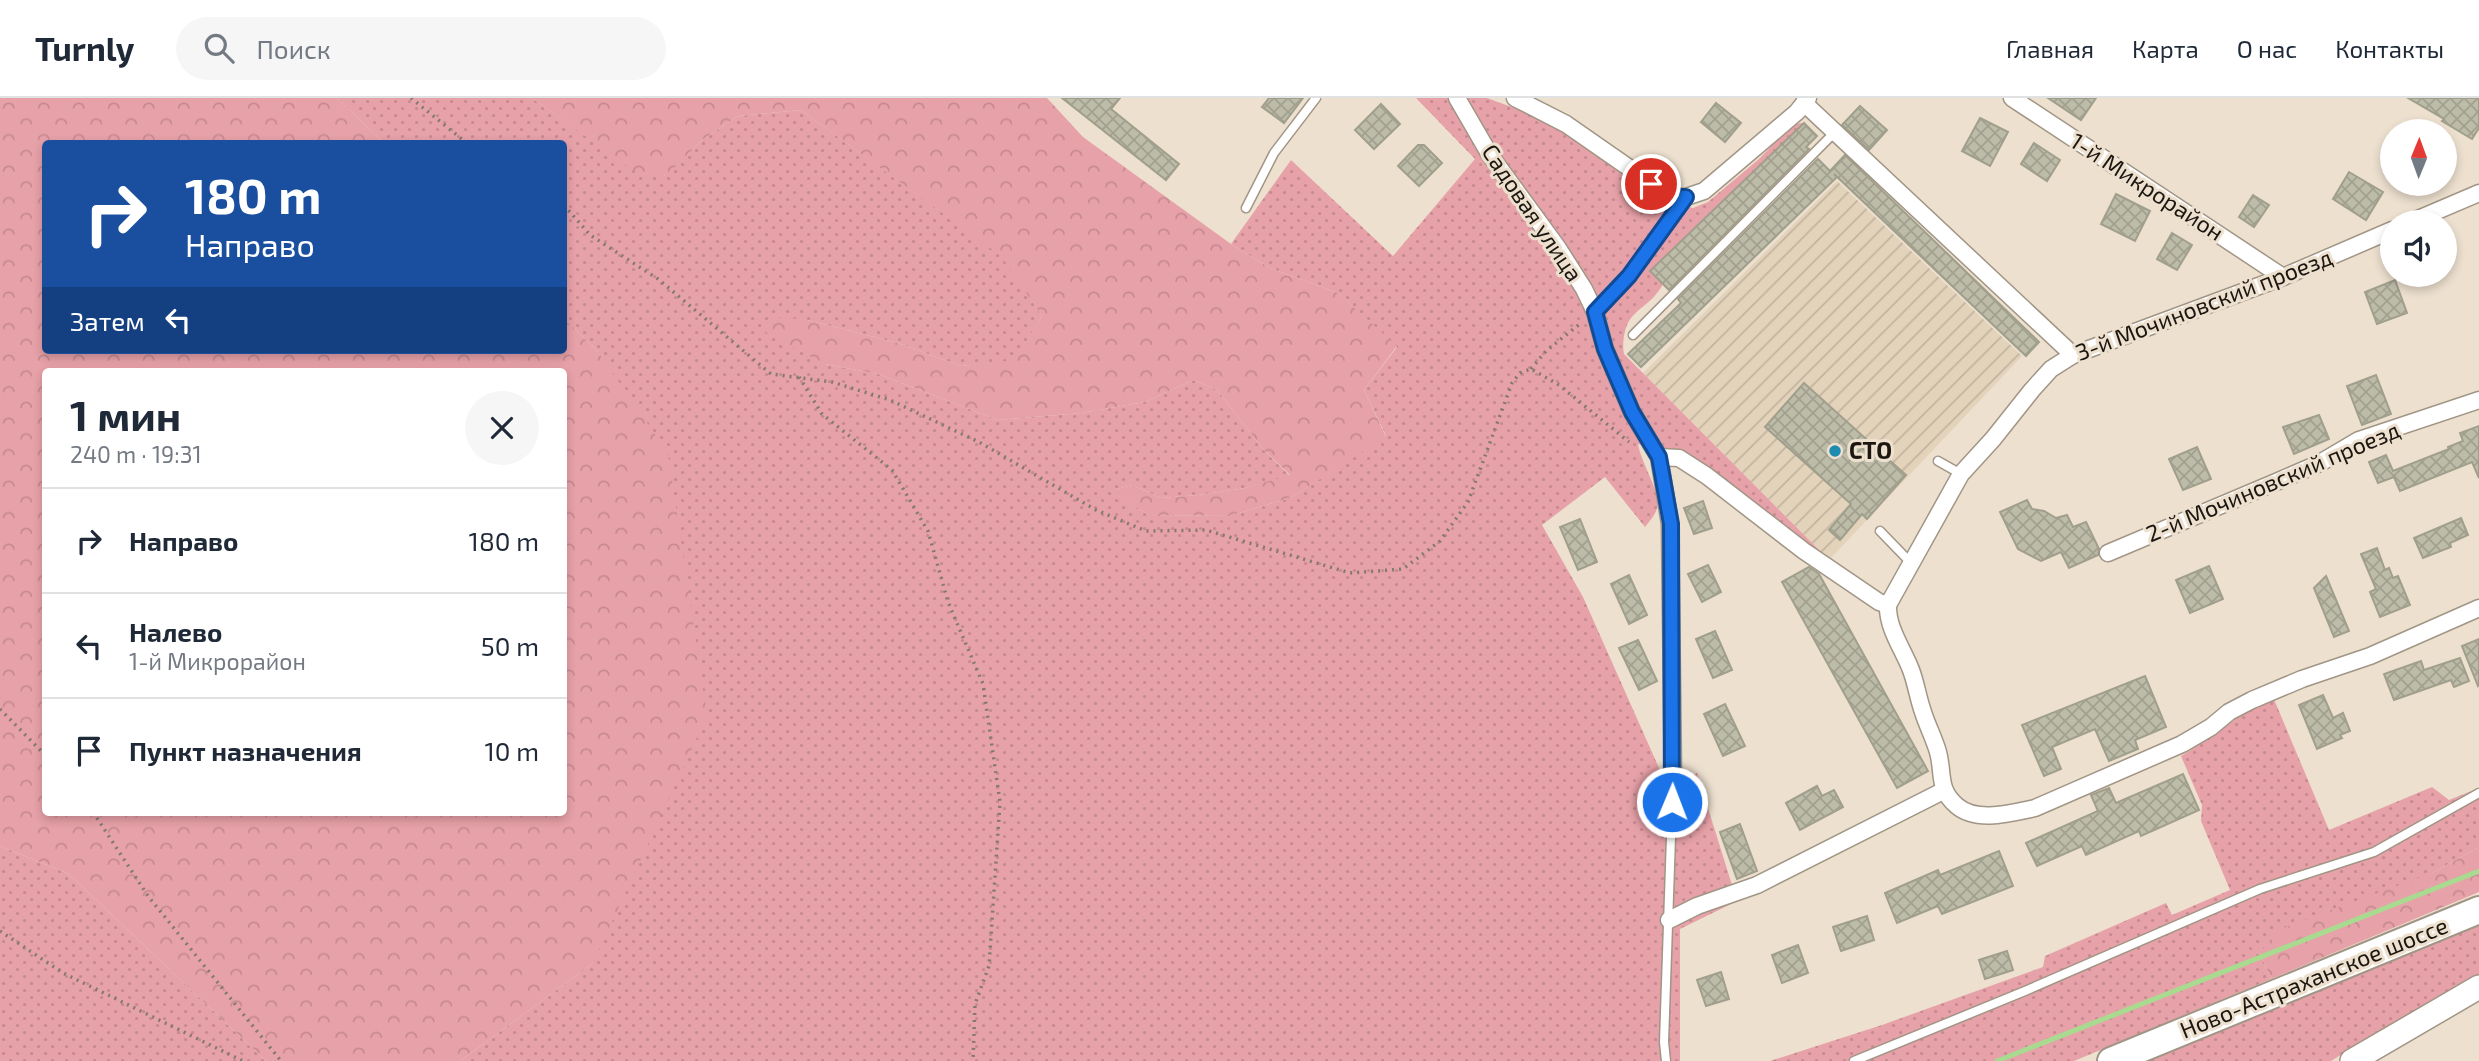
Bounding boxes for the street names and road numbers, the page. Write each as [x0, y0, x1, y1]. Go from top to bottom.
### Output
street label: 1-й Микрорайон [2066, 126, 2229, 246]
street label: Садовая улица [1476, 138, 1589, 287]
street label: 3-й Мочиновский проезд [2071, 242, 2336, 366]
street label: 2-й Мочиновский проезд [2142, 415, 2404, 547]
street label: Ново-Астраханское шоссе [2176, 910, 2452, 1044]

